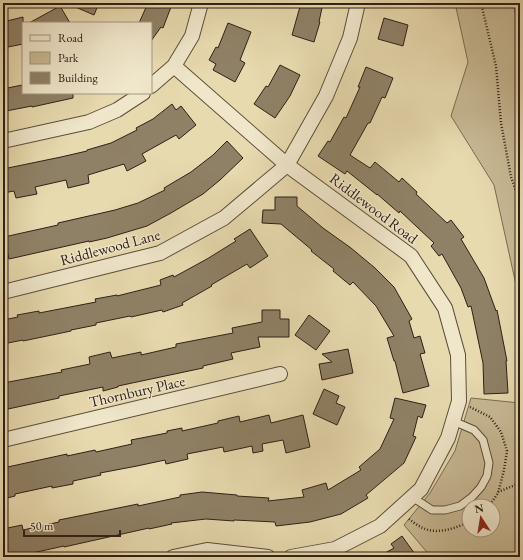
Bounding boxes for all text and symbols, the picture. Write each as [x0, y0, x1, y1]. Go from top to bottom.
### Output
legend [22, 22, 152, 94]
text: Road [58, 30, 84, 46]
text: Park [58, 50, 79, 66]
text: Building [58, 70, 99, 86]
street label: Riddlewood Road [326, 169, 422, 248]
street label: Riddlewood Lane [58, 224, 162, 269]
street label: Thornbury Place [87, 371, 187, 411]
north arrow [461, 498, 501, 538]
text: N [473, 500, 485, 516]
scale bar [24, 512, 120, 538]
text: 50 m [30, 518, 54, 534]

